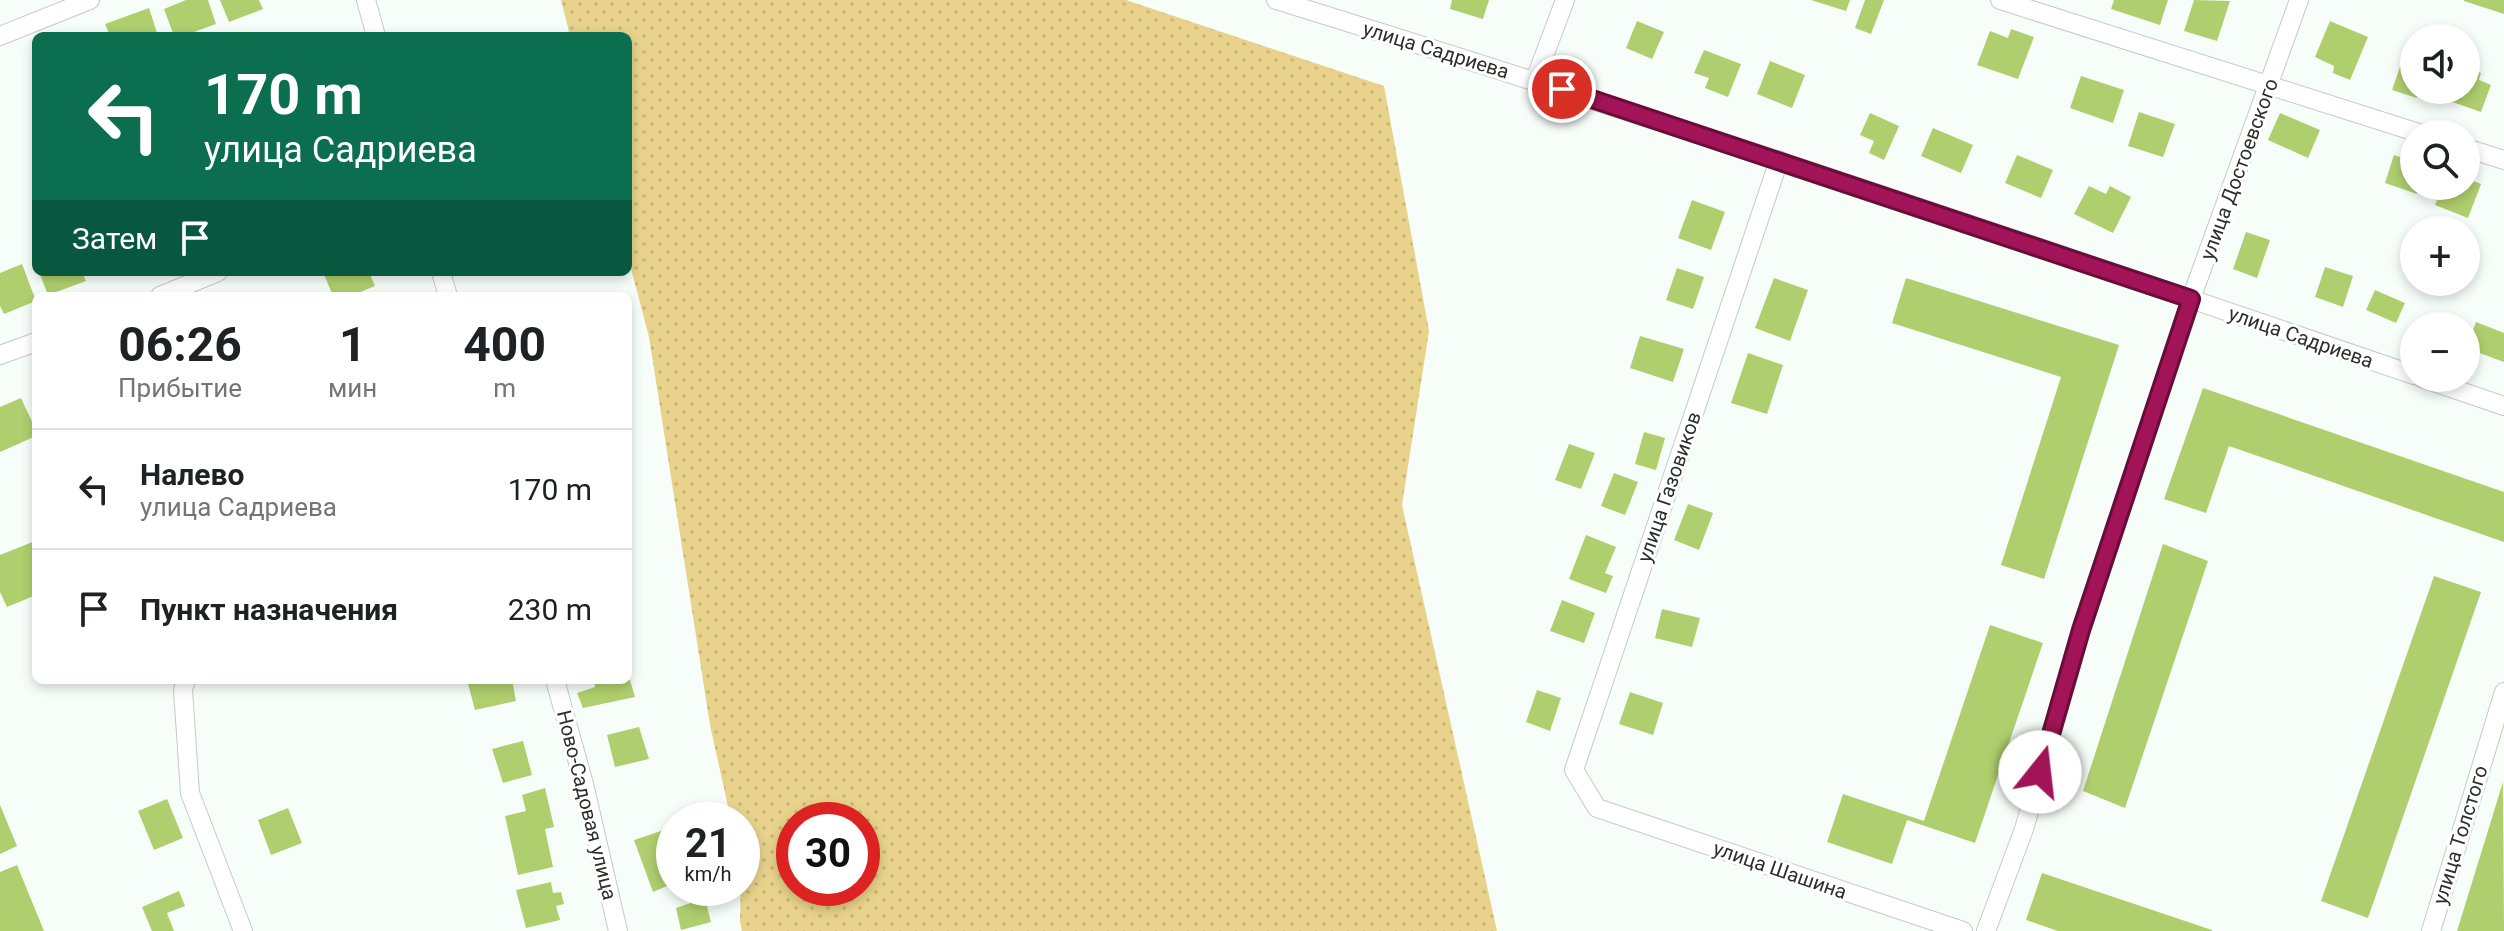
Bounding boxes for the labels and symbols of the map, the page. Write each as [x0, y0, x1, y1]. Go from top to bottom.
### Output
street label: улица Садриева [1360, 16, 1512, 84]
pin [1528, 55, 1596, 123]
street label: улица Достоевского [2195, 75, 2283, 263]
street label: улица Садриева [2225, 301, 2377, 373]
street label: улица Газовиков [1632, 408, 1706, 566]
street label: Ново-Садовая улица [552, 708, 622, 902]
position arrow [1998, 730, 2082, 814]
street label: улица Толстого [2427, 763, 2493, 907]
speed limit sign: 30 [776, 802, 880, 906]
street label: улица Шашина [1710, 836, 1850, 904]

